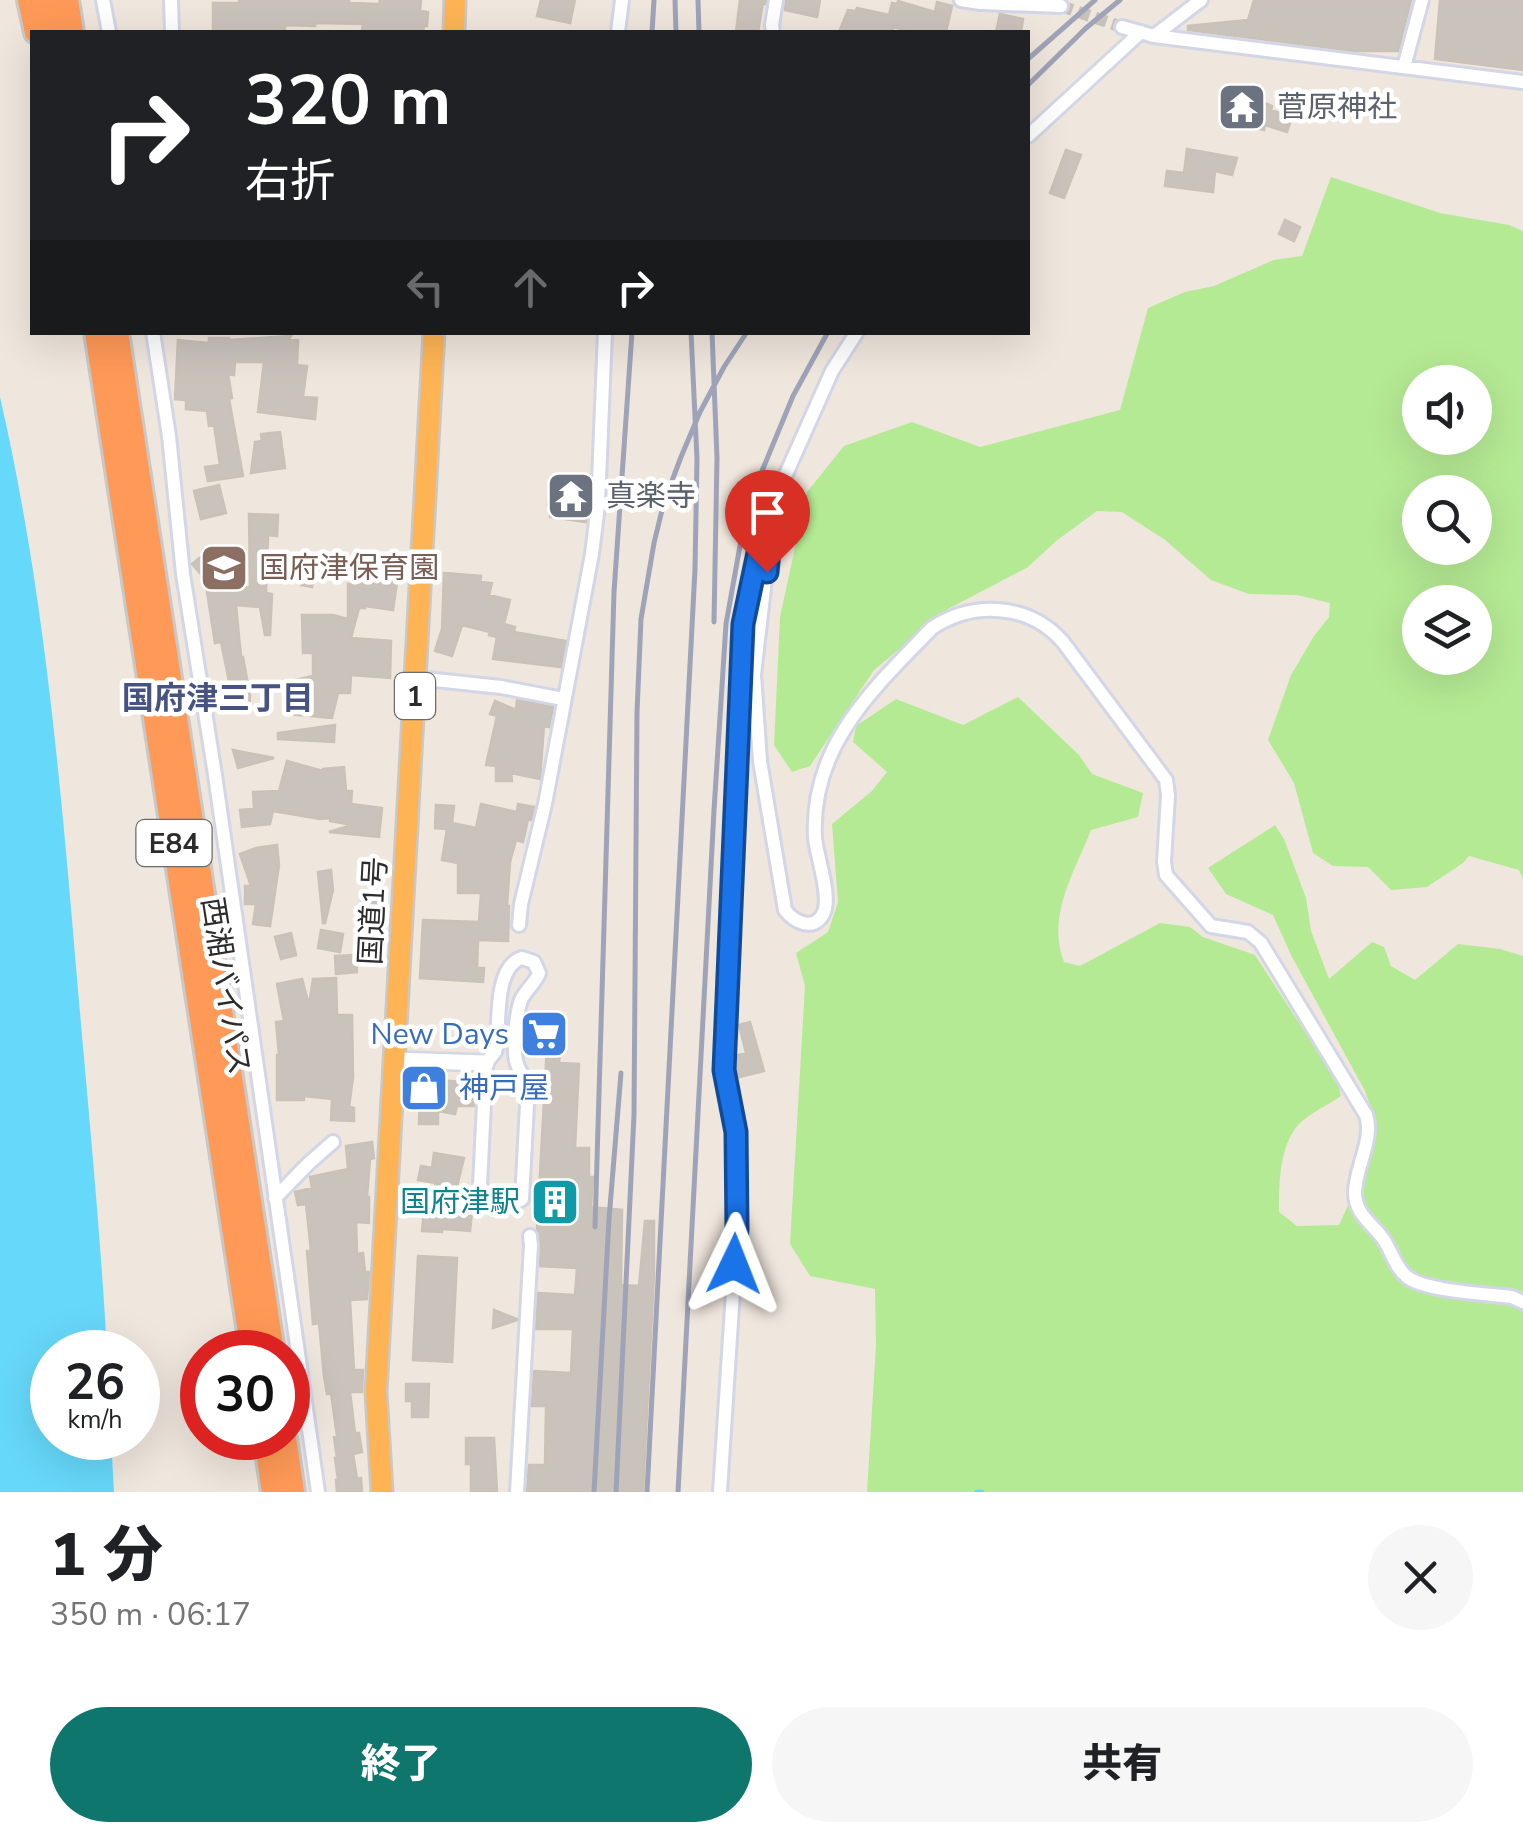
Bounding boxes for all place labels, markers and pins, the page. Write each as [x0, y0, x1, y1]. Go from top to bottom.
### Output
temple icon: 菅原神社 [1216, 81, 1268, 133]
place label: 菅原神社 [1277, 87, 1397, 128]
temple icon: 真楽寺 [545, 470, 597, 522]
pin [725, 470, 810, 573]
place label: 真楽寺 [606, 476, 696, 517]
school or university icon: 国府津保育園 [198, 542, 250, 594]
place label: 国府津保育園 [259, 548, 439, 589]
supermarket icon: New Days [518, 1008, 570, 1060]
place label: New Days [371, 1014, 509, 1055]
shop icon: 神戸屋 [398, 1062, 450, 1114]
place label: 神戸屋 [459, 1068, 549, 1109]
building icon: 国府津駅 [529, 1176, 581, 1228]
place label: 国府津駅 [400, 1182, 520, 1223]

